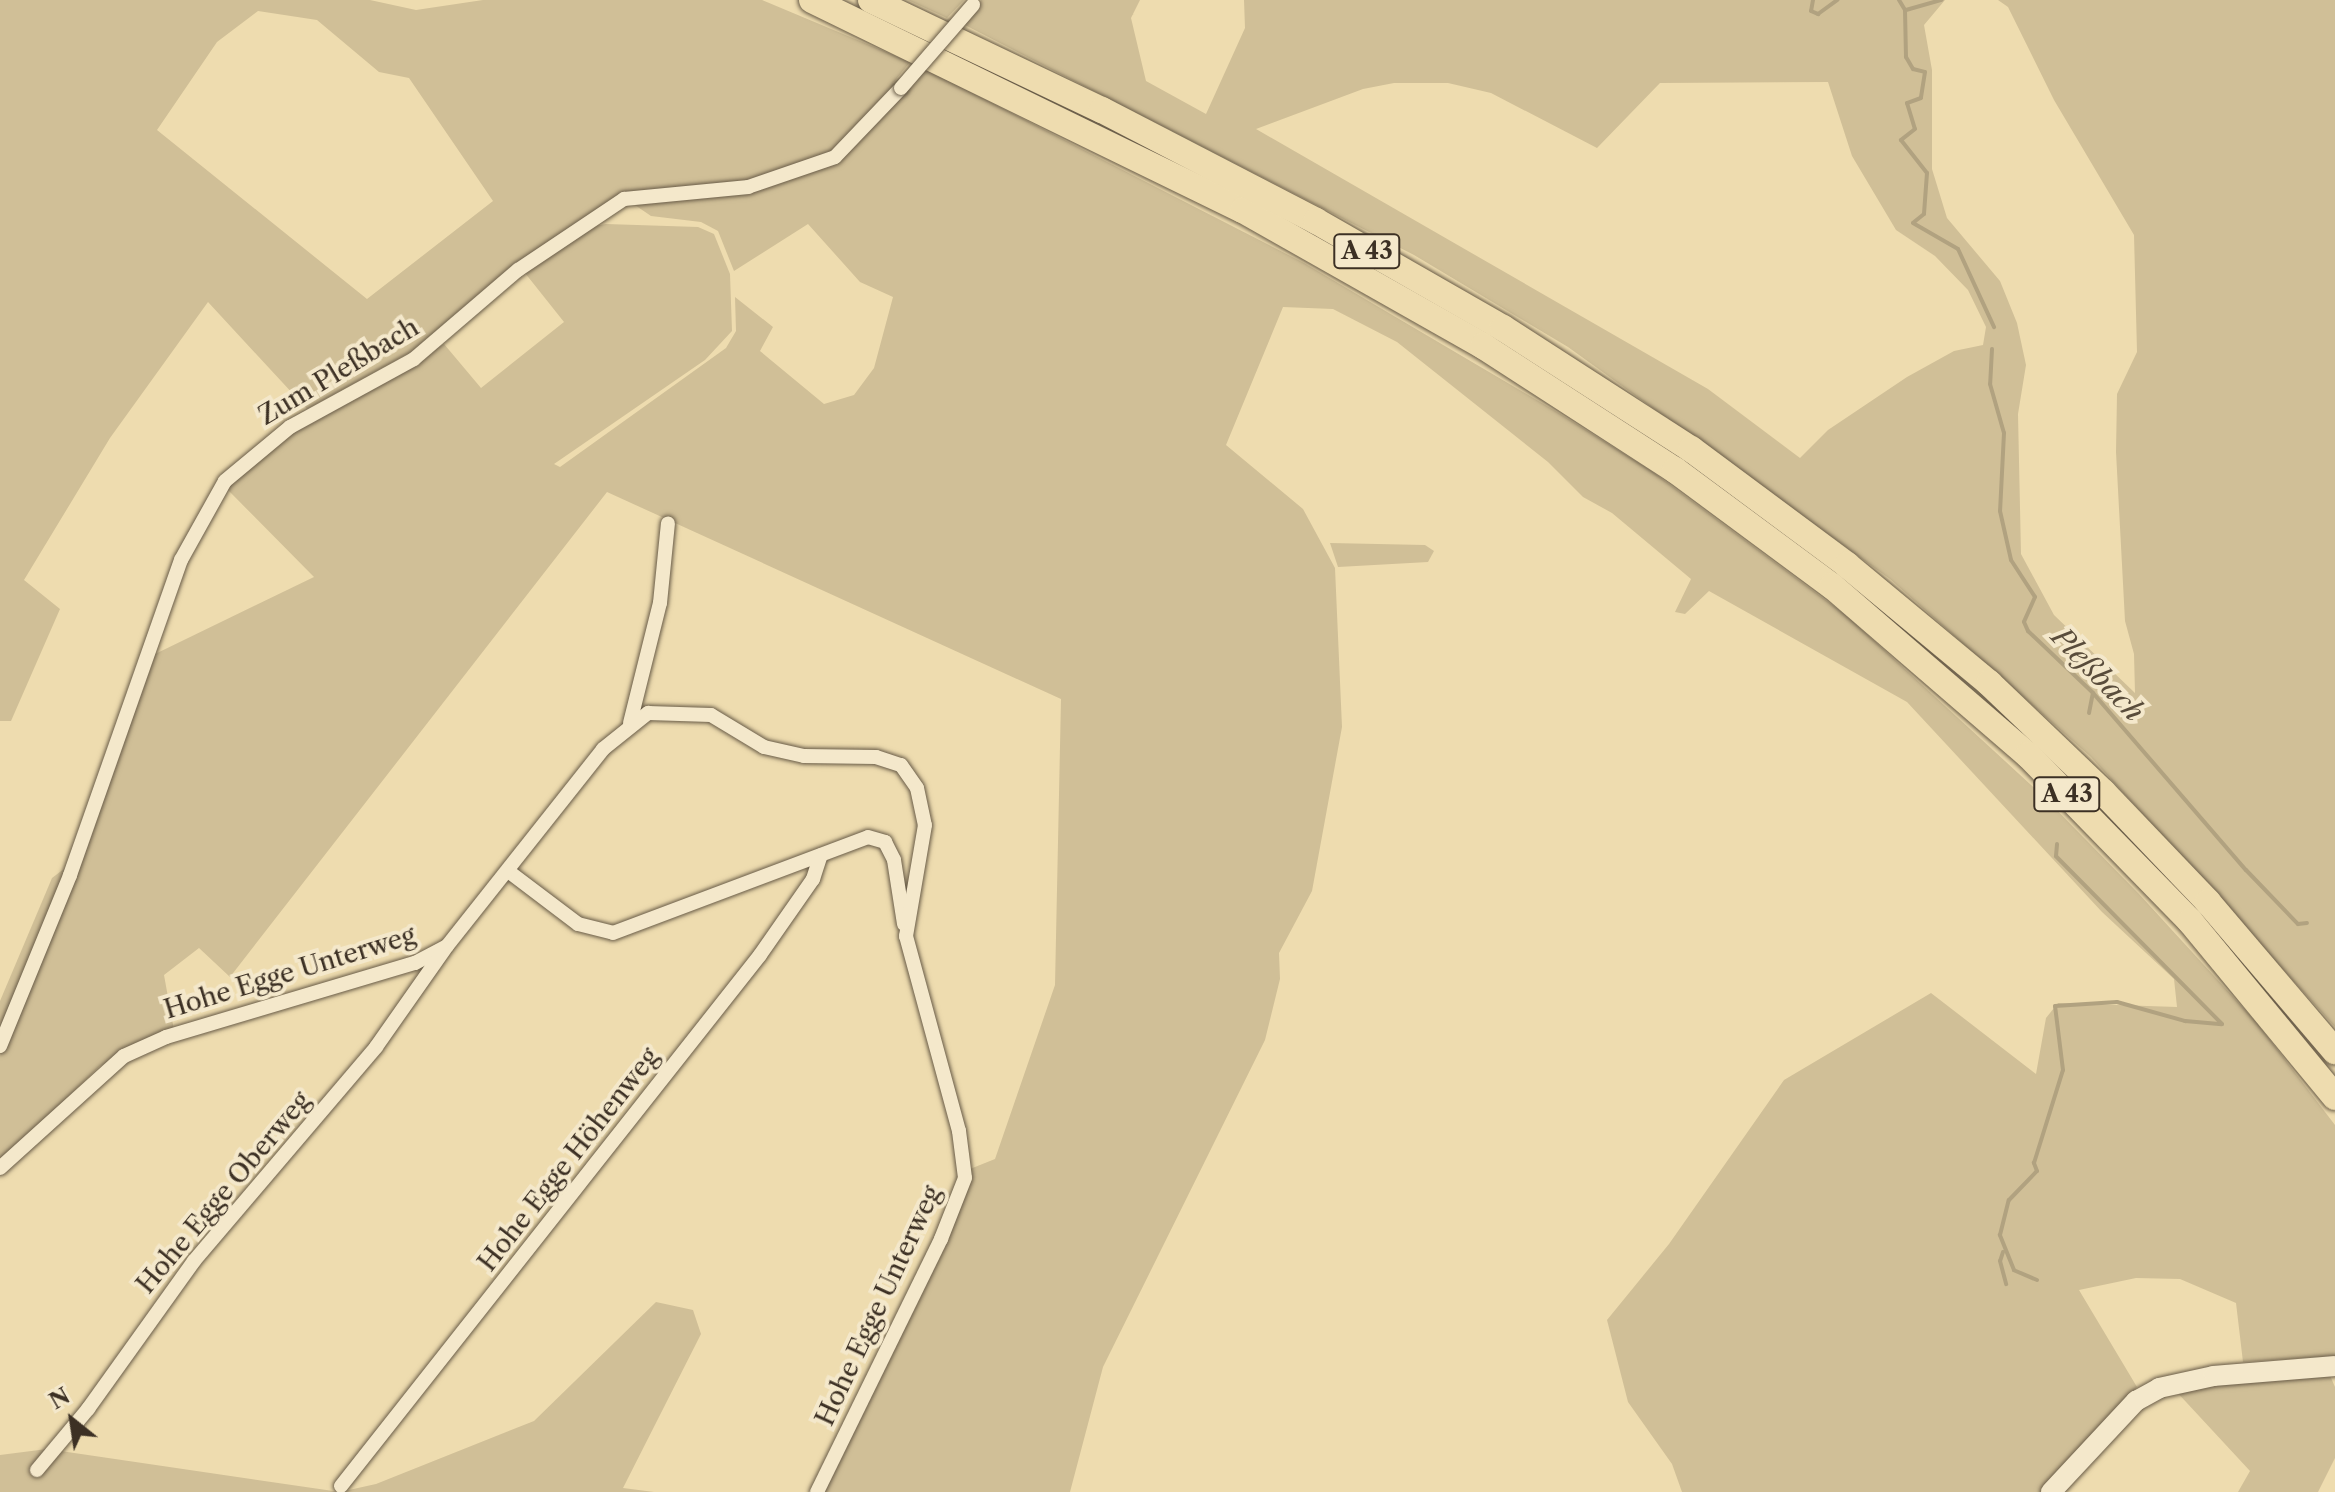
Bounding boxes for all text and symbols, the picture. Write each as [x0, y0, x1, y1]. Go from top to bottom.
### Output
road number: A 43 [1331, 231, 1403, 271]
street label: Zum Pleßbach [253, 312, 425, 432]
water label: Pleßbach [2045, 620, 2151, 728]
road number: A 43 [2031, 774, 2103, 814]
street label: Hohe Egge Unterweg [160, 920, 420, 1026]
street label: Hohe Egge Höhenweg [472, 1042, 666, 1278]
street label: Hohe Egge Oberweg [130, 1086, 318, 1300]
street label: Hohe Egge Unterweg [810, 1181, 948, 1431]
north arrow [32, 1380, 112, 1460]
text: N [45, 1382, 75, 1415]

